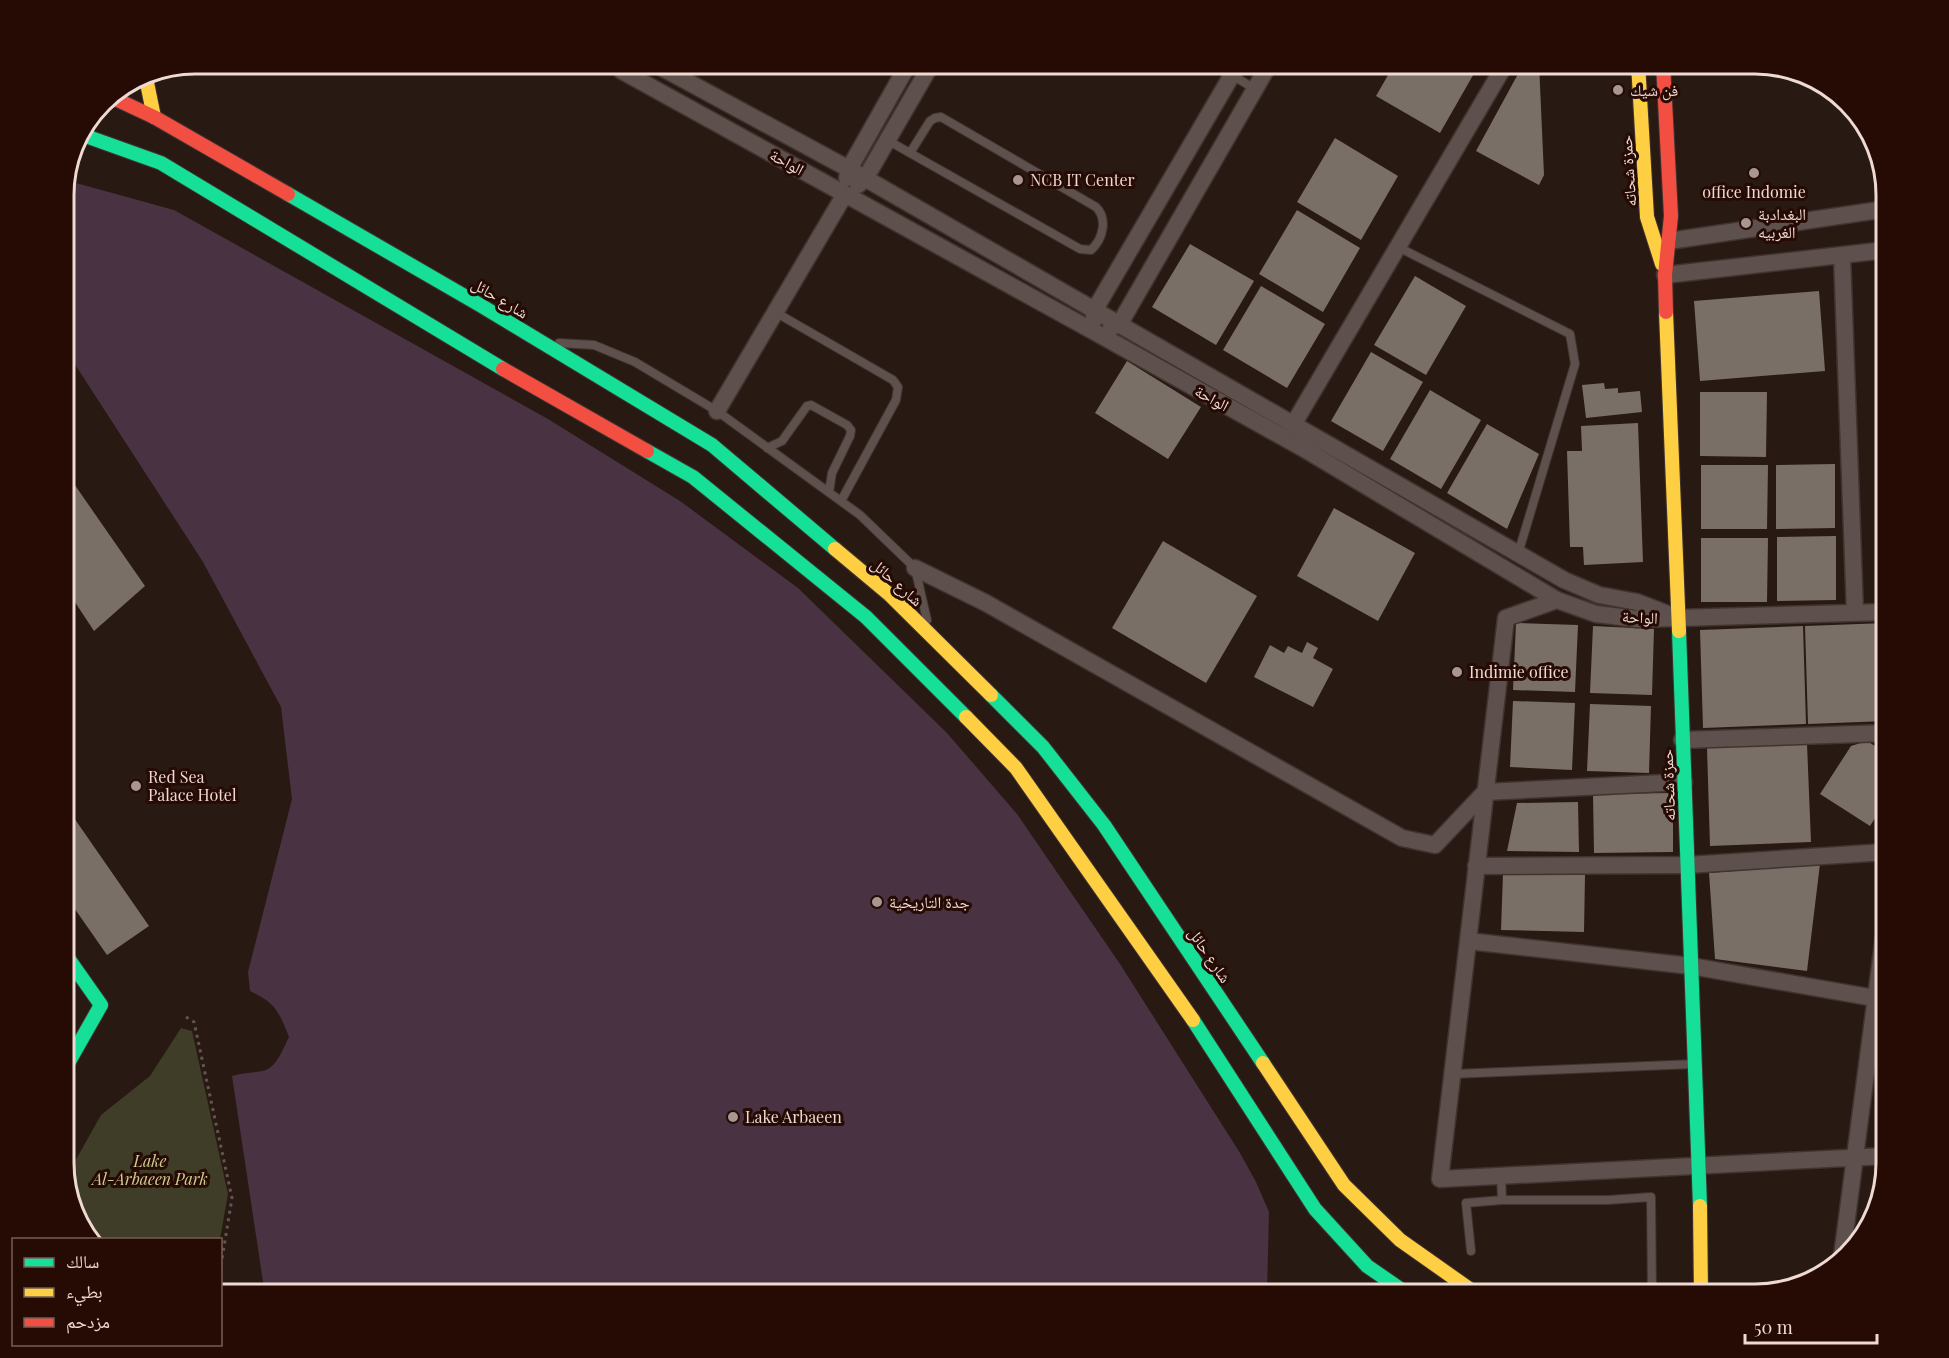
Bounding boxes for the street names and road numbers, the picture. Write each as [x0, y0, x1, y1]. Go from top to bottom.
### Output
street label: حمزة شحاته [1615, 135, 1640, 208]
street label: الواحة [766, 144, 808, 179]
street label: شارع حائل [468, 272, 532, 324]
street label: الواحة [1191, 380, 1233, 415]
street label: شارع حائل [866, 553, 928, 611]
street label: الواحة [1622, 605, 1659, 628]
street label: حمزة شحاته [1656, 749, 1679, 821]
street label: شارع حائل [1183, 923, 1237, 987]

